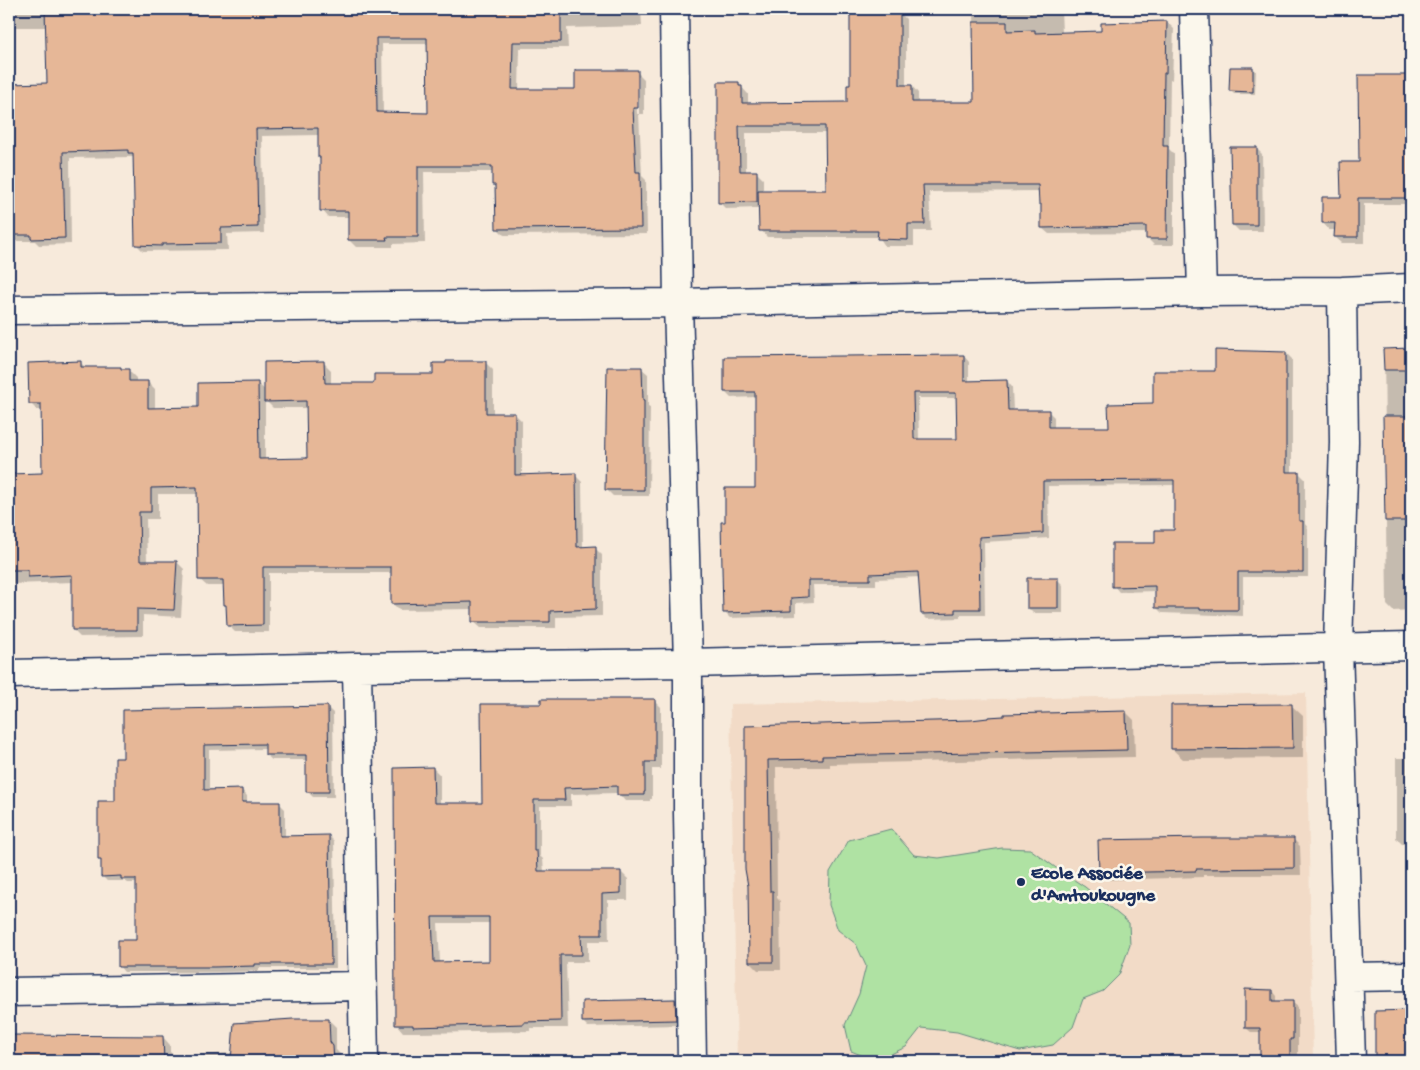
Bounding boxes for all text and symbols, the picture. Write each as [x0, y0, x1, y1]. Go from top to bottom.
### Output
place label: Ecole Associée d'Amtoukougne [1031, 863, 1156, 908]
marker: Ecole Associée d'Amtoukougne [1015, 876, 1027, 888]

